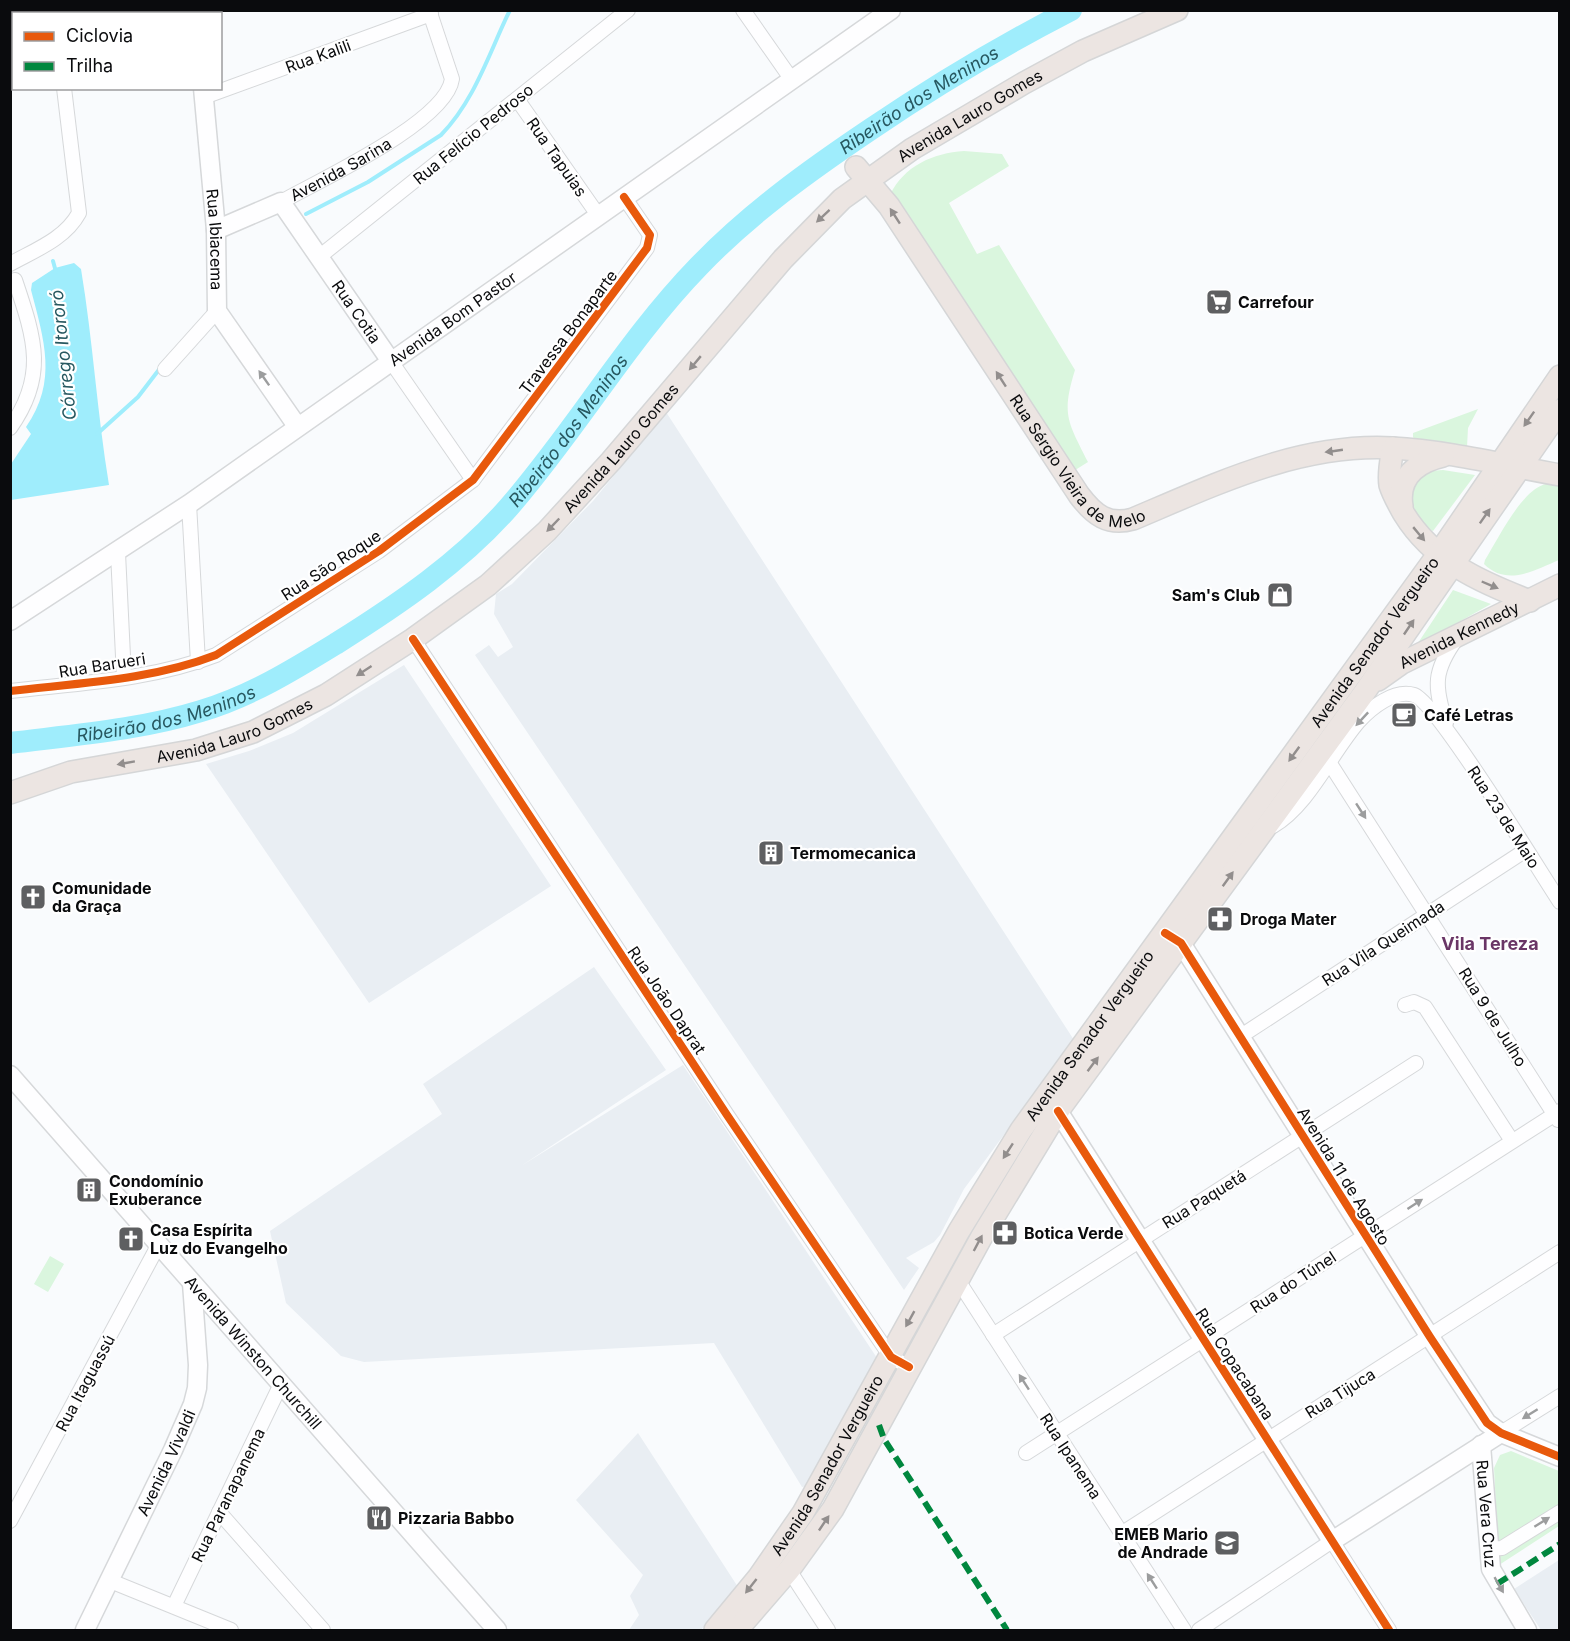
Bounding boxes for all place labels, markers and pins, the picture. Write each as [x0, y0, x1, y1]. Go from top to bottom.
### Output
supermarket icon: Carrefour [1204, 287, 1234, 317]
place label: Carrefour [1238, 292, 1314, 312]
shop icon: Sam's Club [1265, 580, 1295, 610]
place label: Sam's Club [1172, 585, 1260, 605]
cafe icon: Café Letras [1389, 700, 1419, 730]
place label: Café Letras [1424, 705, 1513, 725]
building icon: Termomecanica [756, 838, 786, 868]
place label: Termomecanica [790, 843, 916, 863]
place label: Comunidade da Graça [52, 878, 152, 916]
church icon: Comunidade da Graça [18, 882, 48, 912]
pharmacy icon: Droga Mater [1205, 904, 1235, 934]
place label: Droga Mater [1240, 909, 1337, 929]
place label: Condomínio Exuberance [109, 1171, 204, 1209]
building icon: Condomínio Exuberance [74, 1175, 104, 1205]
pharmacy icon: Botica Verde [990, 1218, 1020, 1248]
place label: Casa Espírita Luz do Evangelho [150, 1220, 288, 1258]
place label: Botica Verde [1024, 1223, 1123, 1243]
church icon: Casa Espírita Luz do Evangelho [116, 1224, 146, 1254]
restaurant icon: Pizzaria Babbo [364, 1503, 394, 1533]
place label: Pizzaria Babbo [398, 1508, 514, 1528]
place label: EMEB Mario de Andrade [1114, 1524, 1208, 1562]
school or university icon: EMEB Mario de Andrade [1212, 1528, 1242, 1558]

